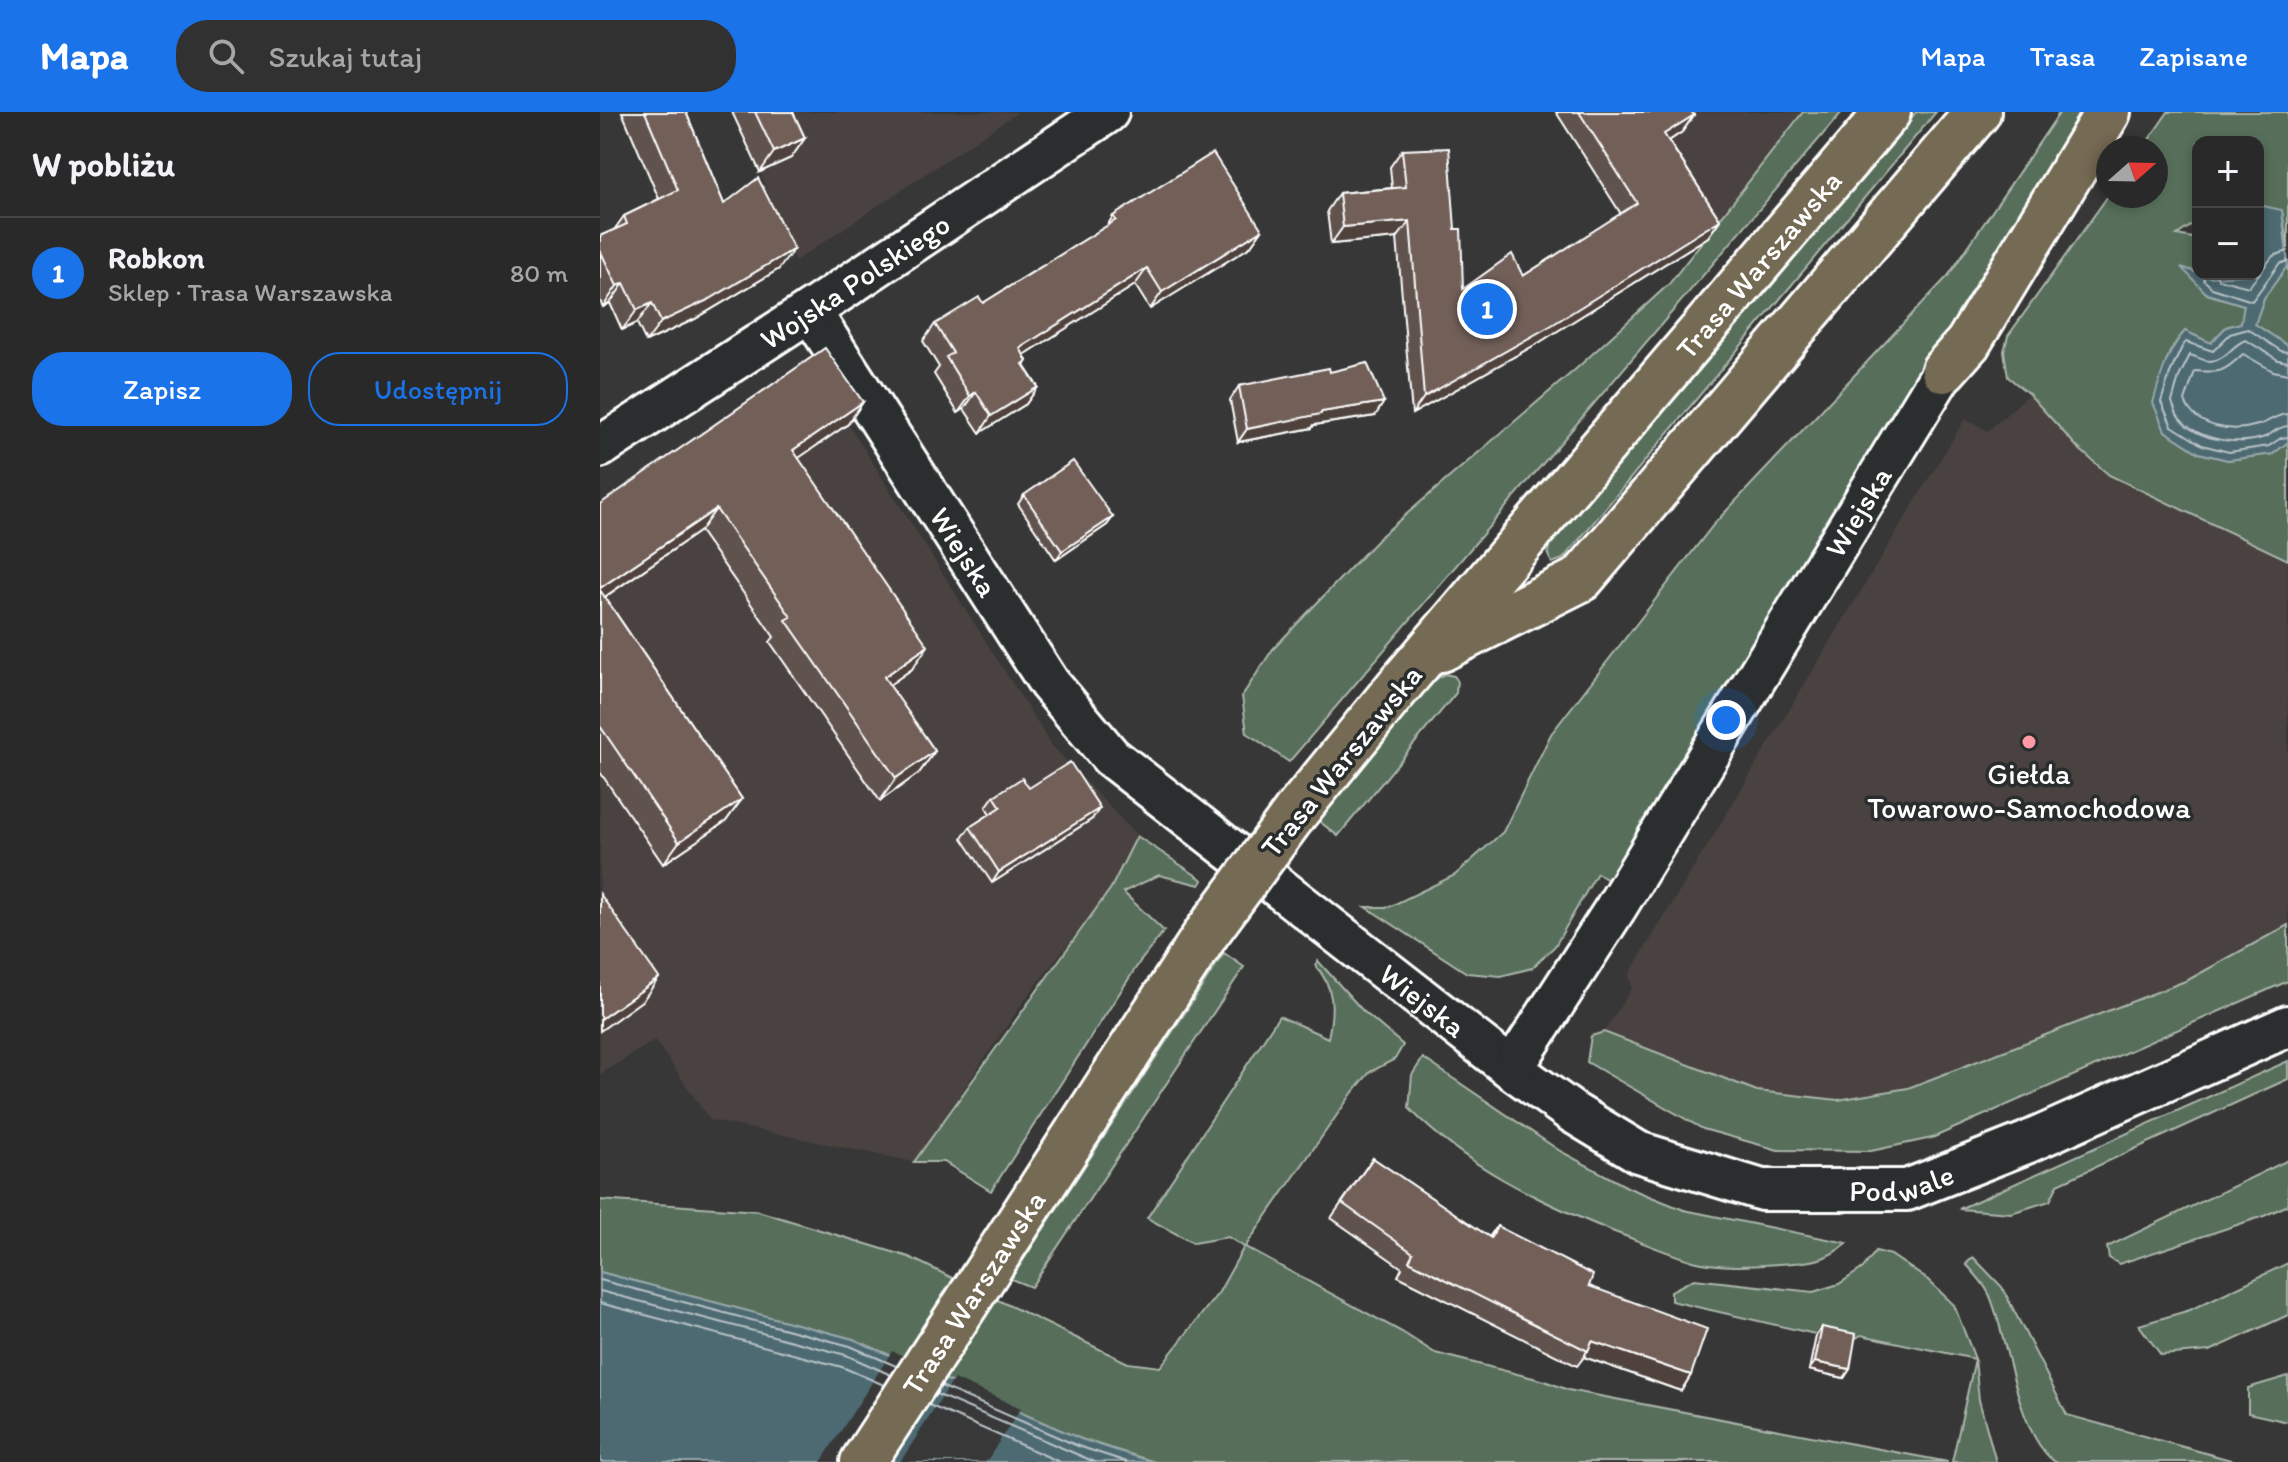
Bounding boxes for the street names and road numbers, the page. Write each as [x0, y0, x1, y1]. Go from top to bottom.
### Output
street label: Trasa Warszawska [1667, 162, 1849, 366]
street label: Wojska Polskiego [753, 205, 957, 357]
street label: Wiejska [1816, 459, 1900, 564]
street label: Wiejska [922, 500, 1007, 604]
street label: Trasa Warszawska [1252, 657, 1430, 865]
street label: Wiejska [1372, 955, 1474, 1045]
street label: Podwale [1849, 1155, 1959, 1211]
street label: Trasa Warszawska [893, 1183, 1053, 1402]

